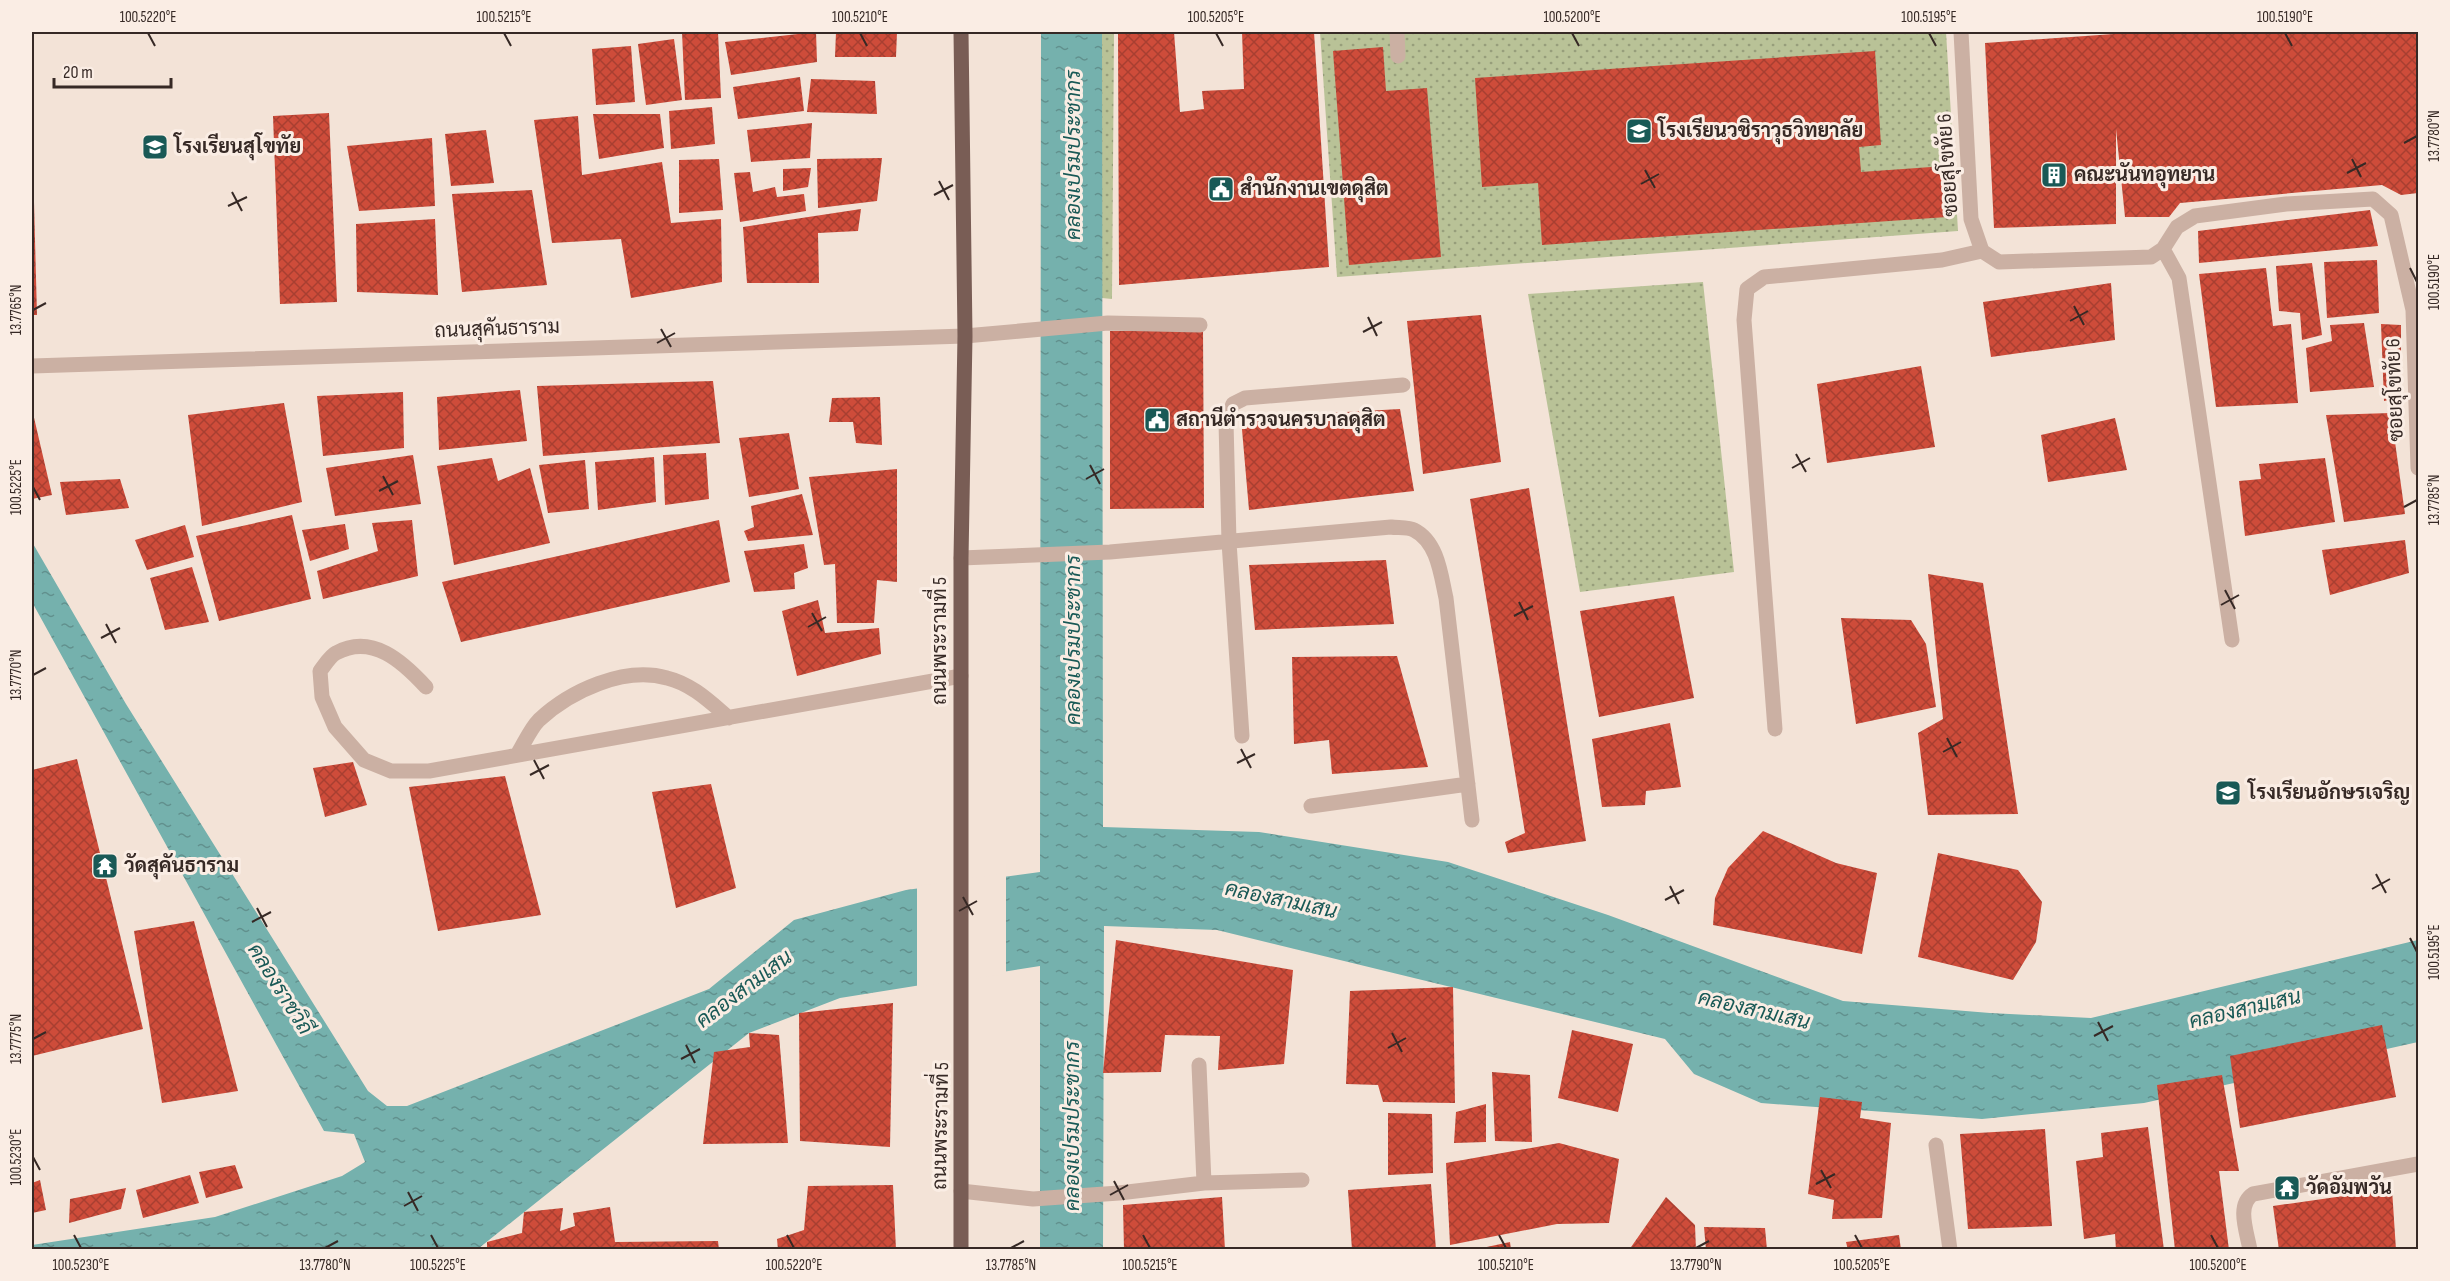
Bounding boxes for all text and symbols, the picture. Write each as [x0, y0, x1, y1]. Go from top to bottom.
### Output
text: 100.5220°E [120, 8, 176, 27]
text: 100.5215°E [476, 8, 532, 27]
text: 100.5210°E [832, 8, 888, 27]
text: 100.5205°E [1188, 8, 1244, 27]
text: 100.5200°E [1543, 8, 1601, 27]
text: 100.5195°E [1901, 8, 1957, 27]
text: 100.5190°E [2257, 8, 2313, 27]
scale bar [54, 51, 171, 89]
text: 20 m [63, 62, 93, 83]
water label: คลองเปรมประชากร [1061, 69, 1086, 240]
text: 13.7780°N [2425, 110, 2444, 162]
street label: ซอยสุโขทัย 6 [1930, 113, 1965, 217]
school or university icon: โรงเรียนวชิราวุธวิทยาลัย [1624, 116, 1654, 146]
place label: โรงเรียนวชิราวุธวิทยาลัย [1657, 116, 1863, 145]
school or university icon: โรงเรียนสุโขทัย [140, 132, 170, 162]
place label: โรงเรียนสุโขทัย [173, 132, 301, 161]
building icon: คณะนันทอุทยาน [2039, 160, 2069, 190]
place label: คณะนันทอุทยาน [2074, 161, 2215, 189]
public building icon: สำนักงานเขตดุสิต [1206, 174, 1236, 204]
place label: สำนักงานเขตดุสิต [1240, 175, 1389, 203]
text: 100.5190°E [2425, 254, 2444, 310]
text: 13.7765°N [7, 285, 26, 335]
street label: ถนนสุคันธาราม [434, 314, 560, 344]
street label: ซอยสุโขทัย 6 [2379, 338, 2410, 442]
public building icon: สถานีตำรวจนครบาลดุสิต [1142, 405, 1172, 435]
place label: สถานีตำรวจนครบาลดุสิต [1176, 406, 1386, 434]
text: 100.5225°E [7, 459, 26, 515]
text: 13.7785°N [2425, 475, 2444, 525]
water label: คลองเปรมประชากร [1061, 554, 1086, 725]
street label: ถนนพระรามที่ 5 [922, 577, 952, 705]
text: 13.7770°N [7, 650, 26, 700]
school or university icon: โรงเรียนอักษรเจริญ [2213, 778, 2243, 808]
place label: โรงเรียนอักษรเจริญ [2247, 778, 2410, 805]
temple icon: วัดสุคันธาราม [90, 851, 120, 881]
place label: วัดสุคันธาราม [124, 852, 239, 880]
water label: คลองสามเสน [1223, 876, 1340, 924]
text: 100.5195°E [2425, 924, 2444, 980]
water label: คลองราชวิถี [242, 938, 320, 1041]
water label: คลองสามเสน [691, 944, 798, 1033]
water label: คลองสามเสน [2187, 984, 2304, 1034]
water label: คลองสามเสน [1696, 985, 1813, 1035]
text: 13.7775°N [7, 1014, 26, 1064]
water label: คลองเปรมประชากร [1060, 1040, 1085, 1211]
street label: ถนนพระรามที่ 5 [922, 1062, 954, 1190]
text: 100.5230°E [7, 1129, 26, 1185]
temple icon: วัดอัมพวัน [2272, 1173, 2302, 1203]
place label: วัดอัมพวัน [2306, 1174, 2392, 1200]
text: 100.5230°E [53, 1256, 109, 1275]
text: 13.7780°N [299, 1256, 351, 1275]
text: 100.5225°E [410, 1256, 466, 1275]
text: 100.5220°E [766, 1256, 822, 1275]
text: 13.7785°N [986, 1256, 1036, 1275]
text: 100.5215°E [1122, 1256, 1178, 1275]
text: 100.5210°E [1478, 1256, 1534, 1275]
text: 13.7790°N [1670, 1256, 1722, 1275]
text: 100.5205°E [1834, 1256, 1890, 1275]
text: 100.5200°E [2189, 1256, 2247, 1275]

